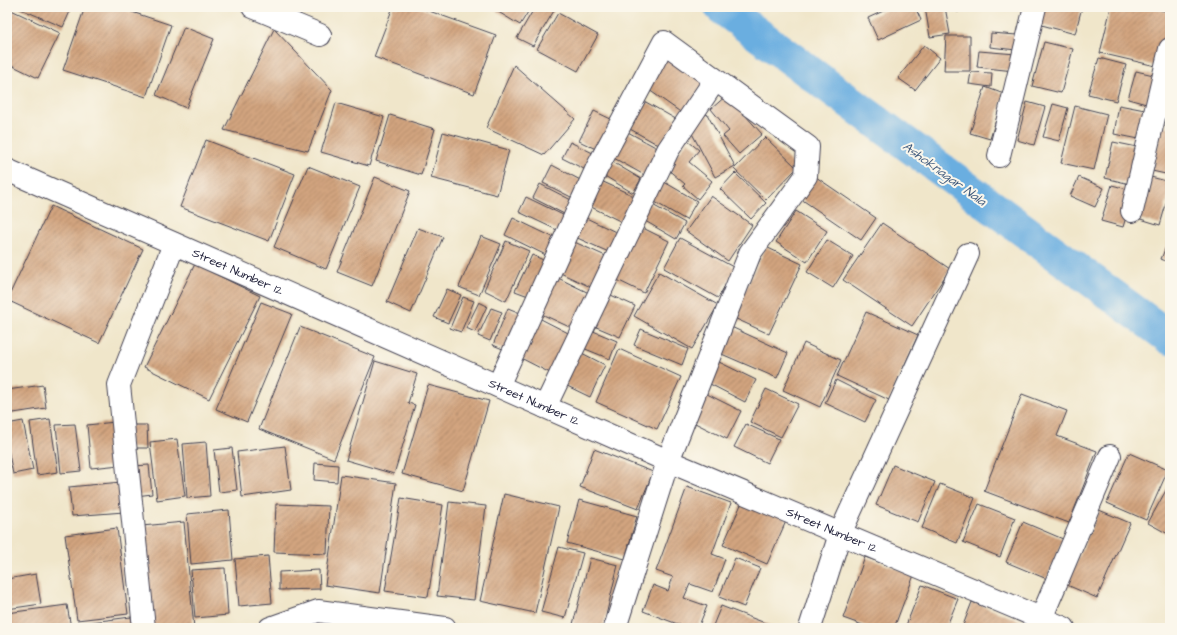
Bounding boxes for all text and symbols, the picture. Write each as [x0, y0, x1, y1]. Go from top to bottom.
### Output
water label: Ashoknagar Nala [899, 137, 991, 212]
street label: Street Number 12 [189, 244, 286, 300]
street label: Street Number 12 [486, 375, 582, 430]
street label: Street Number 12 [783, 504, 880, 557]

